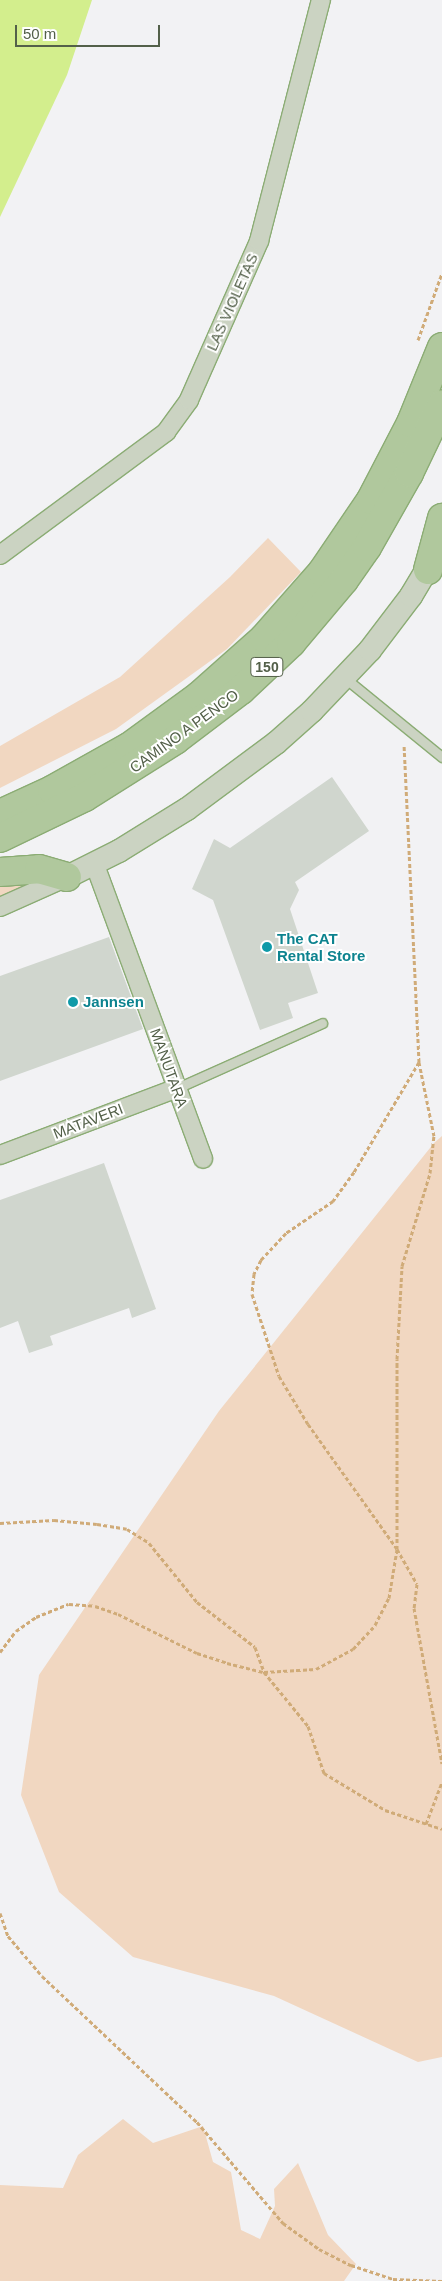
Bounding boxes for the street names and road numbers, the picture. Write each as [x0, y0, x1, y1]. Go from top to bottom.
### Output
street label: LAS VIOLETAS [202, 250, 262, 354]
road number: 150 [250, 656, 284, 679]
street label: CAMINO A PENCO [125, 685, 243, 777]
street label: MANUTARA [146, 1026, 192, 1110]
street label: MATAVERI [51, 1099, 125, 1143]

